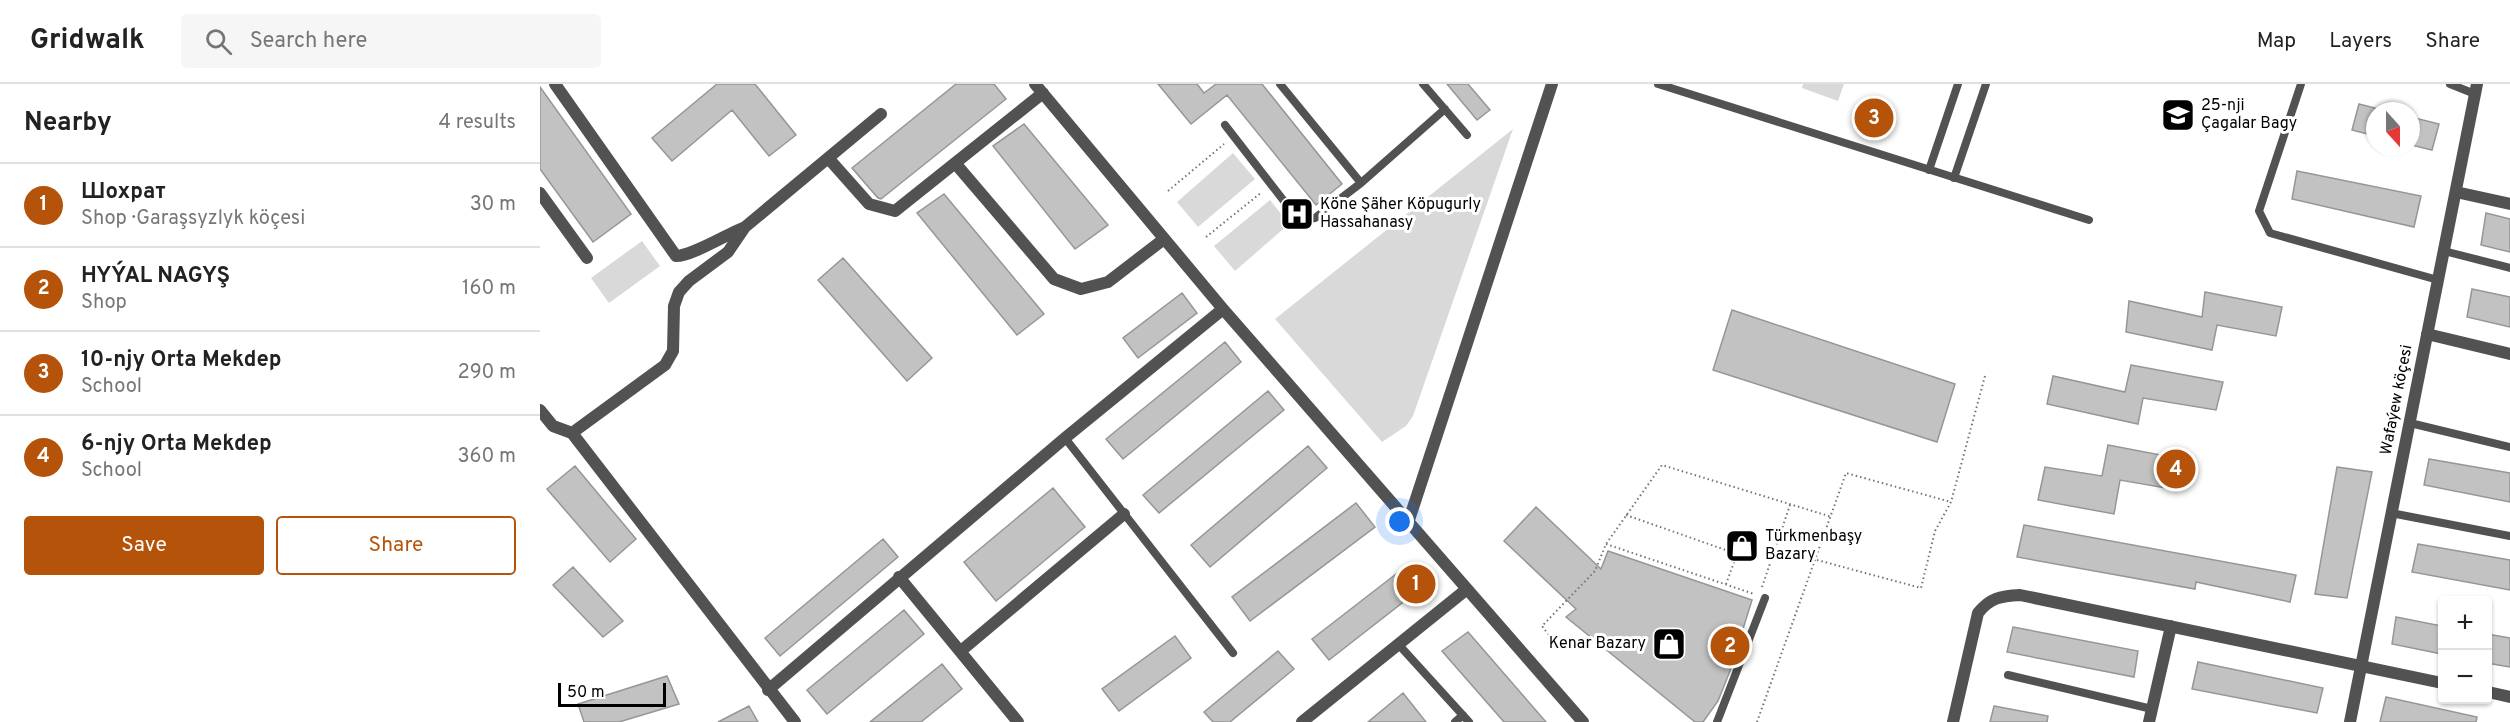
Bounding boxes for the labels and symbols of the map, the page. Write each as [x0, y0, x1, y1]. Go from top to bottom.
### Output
pin: 3 [1854, 96, 1894, 141]
place label: 25-nji Çagalar Bagy [2201, 96, 2297, 134]
school or university icon: 25-nji Çagalar Bagy [2160, 97, 2196, 133]
north arrow [2366, 102, 2420, 156]
place label: Köne Şäher Köpugurly Hassahanasy [1320, 195, 1481, 233]
hospital icon: Köne Şäher Köpugurly Hassahanasy [1279, 196, 1315, 232]
street label: Wafaýew köçesi [2377, 343, 2417, 457]
pin: 4 [2156, 446, 2196, 492]
your location [1385, 507, 1414, 536]
place label: Türkmenbaşy Bazary [1765, 527, 1862, 565]
shop icon: Türkmenbaşy Bazary [1724, 528, 1760, 564]
pin: 1 [1396, 562, 1436, 606]
pin: 2 [1710, 624, 1750, 668]
shop icon: Kenar Bazary [1651, 626, 1687, 662]
place label: Kenar Bazary [1549, 634, 1646, 654]
scale bar [558, 680, 666, 708]

